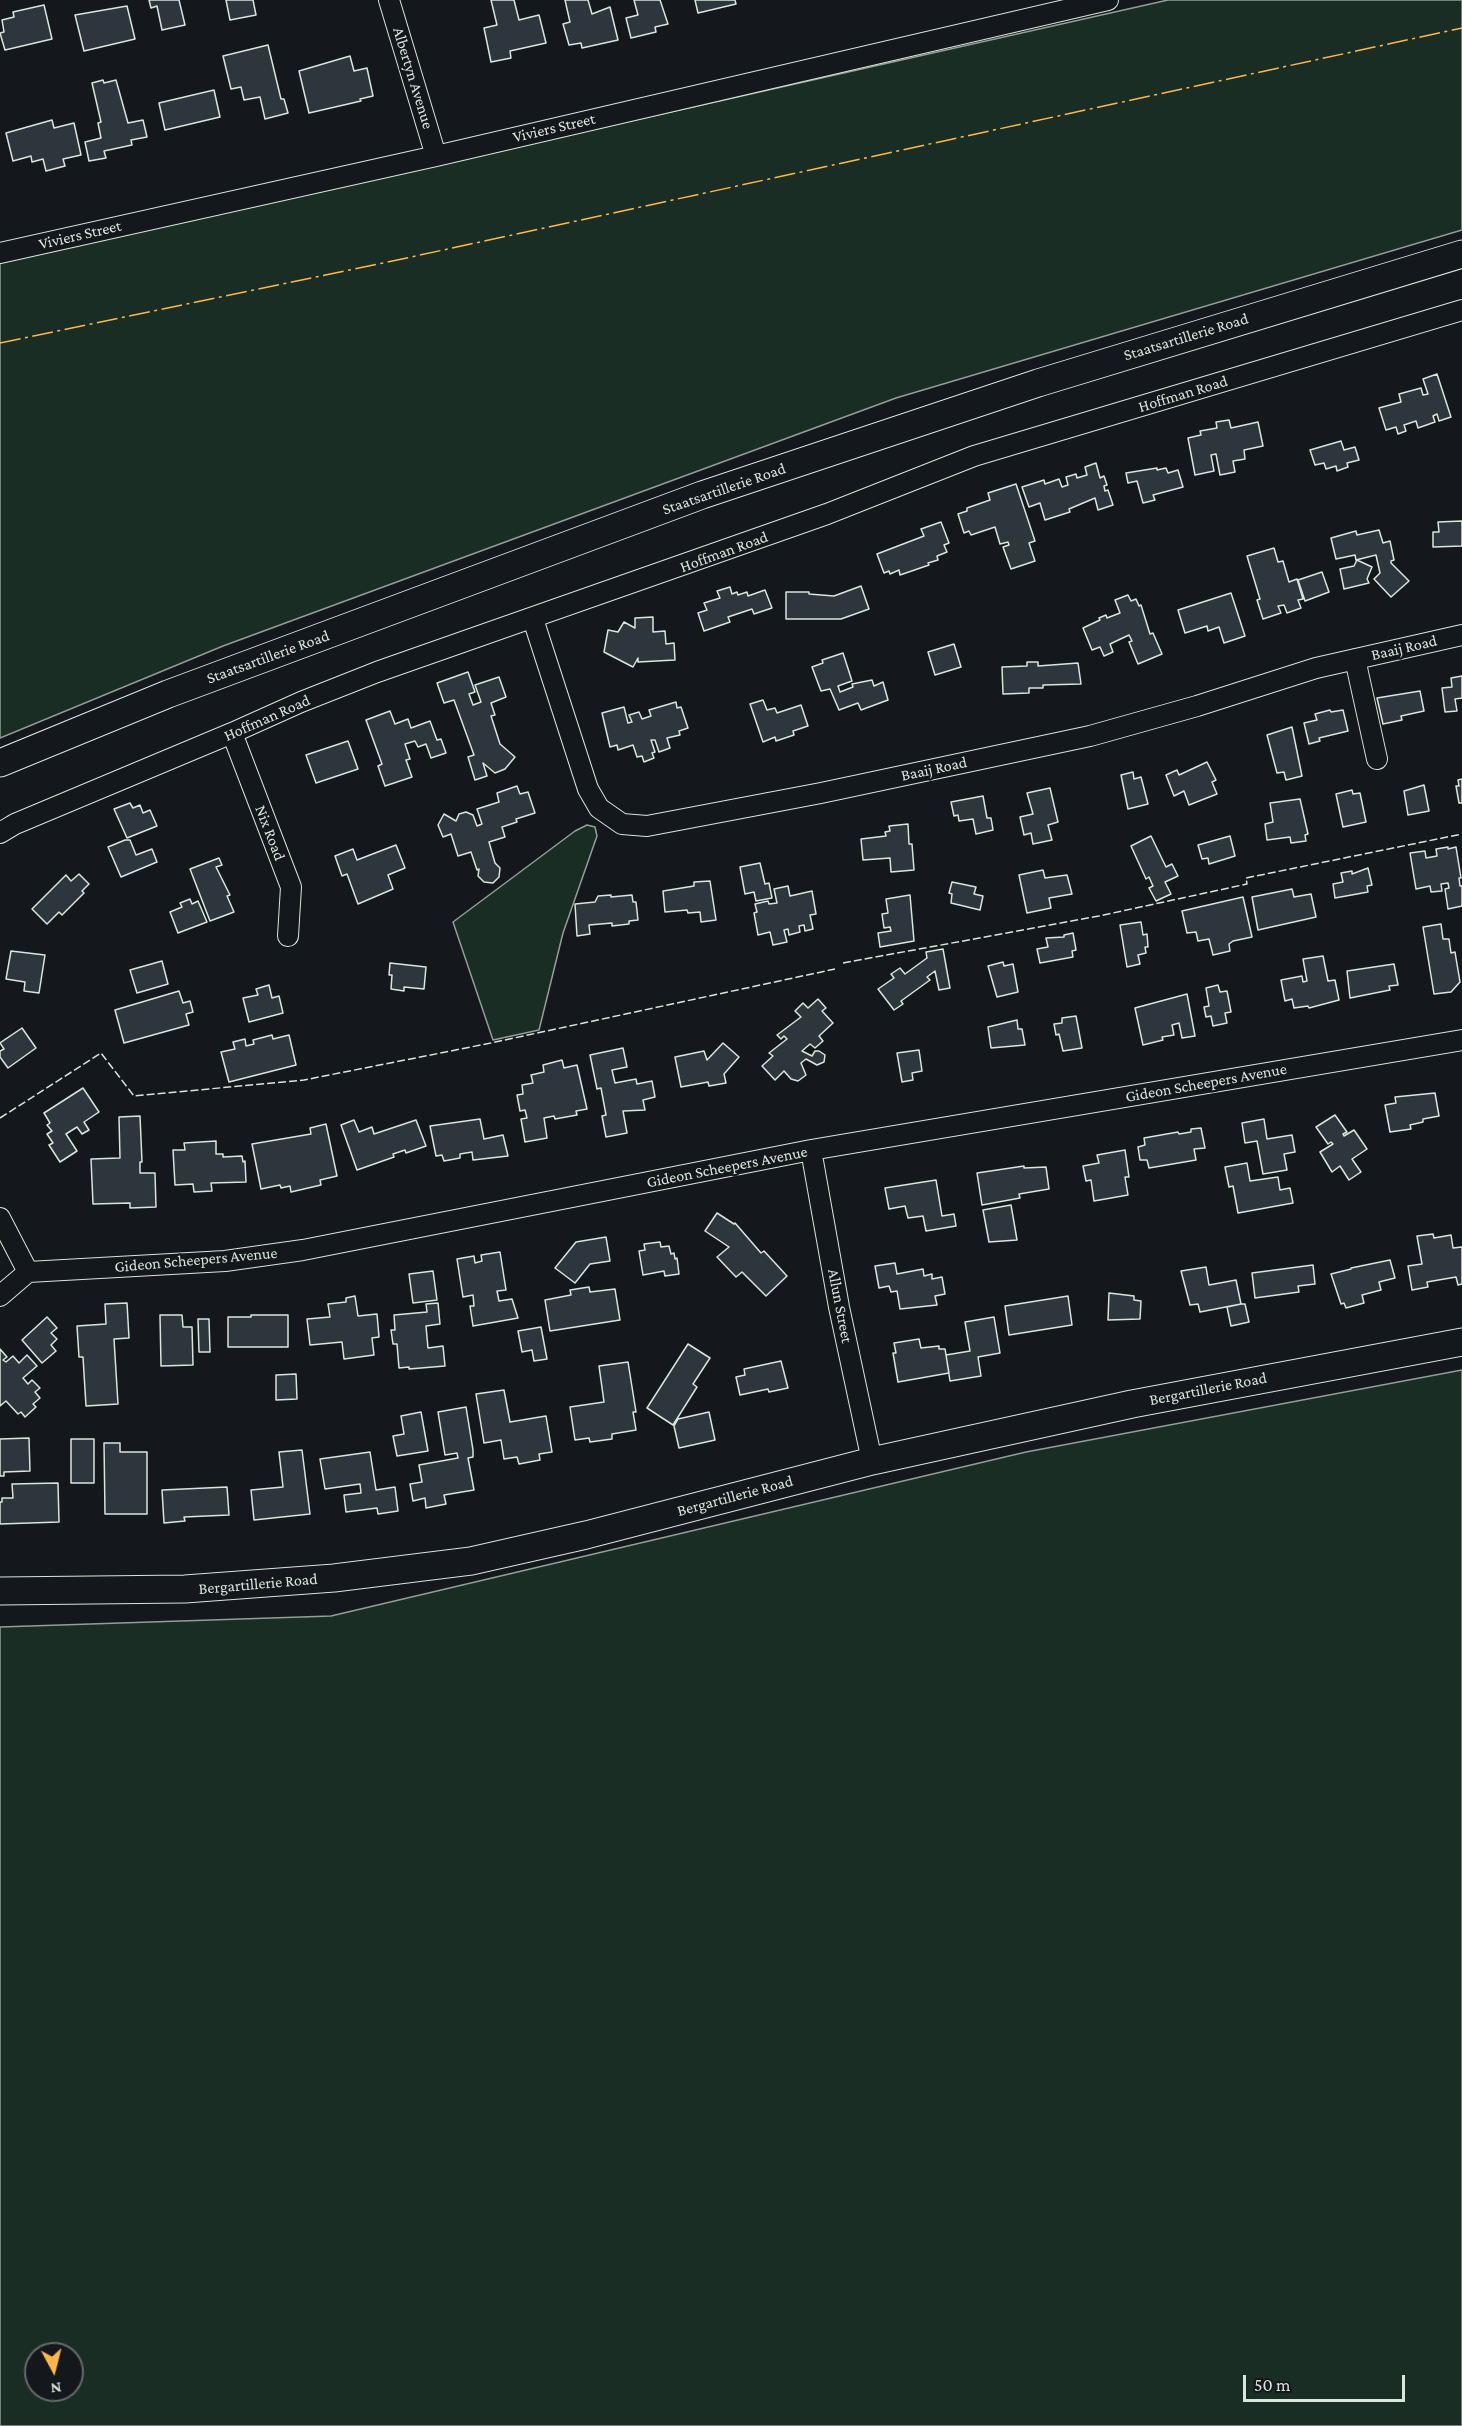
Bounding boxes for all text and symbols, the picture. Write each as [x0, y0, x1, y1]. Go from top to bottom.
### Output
street label: Albertyn Avenue [388, 25, 438, 131]
street label: Viviers Street [511, 109, 597, 147]
street label: Viviers Street [37, 216, 123, 254]
street label: Staatsartillerie Road [1121, 309, 1251, 365]
street label: Hoffman Road [1136, 371, 1230, 417]
street label: Staatsartillerie Road [660, 459, 788, 519]
street label: Hoffman Road [677, 527, 771, 577]
street label: Staatsartillerie Road [204, 626, 332, 688]
street label: Baaij Road [1369, 631, 1439, 665]
street label: Hoffman Road [221, 690, 313, 746]
street label: Baaij Road [899, 753, 969, 785]
street label: Nix Road [251, 803, 289, 863]
street label: Gideon Scheepers Avenue [1124, 1059, 1288, 1107]
street label: Gideon Scheepers Avenue [645, 1142, 809, 1192]
street label: Gideon Scheepers Avenue [114, 1243, 278, 1277]
street label: Allun Street [823, 1267, 857, 1345]
street label: Bergartillerie Road [1148, 1368, 1268, 1410]
street label: Bergartillerie Road [675, 1471, 795, 1521]
street label: Bergartillerie Road [198, 1569, 318, 1599]
north arrow [24, 2342, 84, 2402]
scale bar [1246, 2363, 1408, 2401]
text: 50 m [1254, 2375, 1291, 2395]
text: N [50, 2379, 62, 2397]

